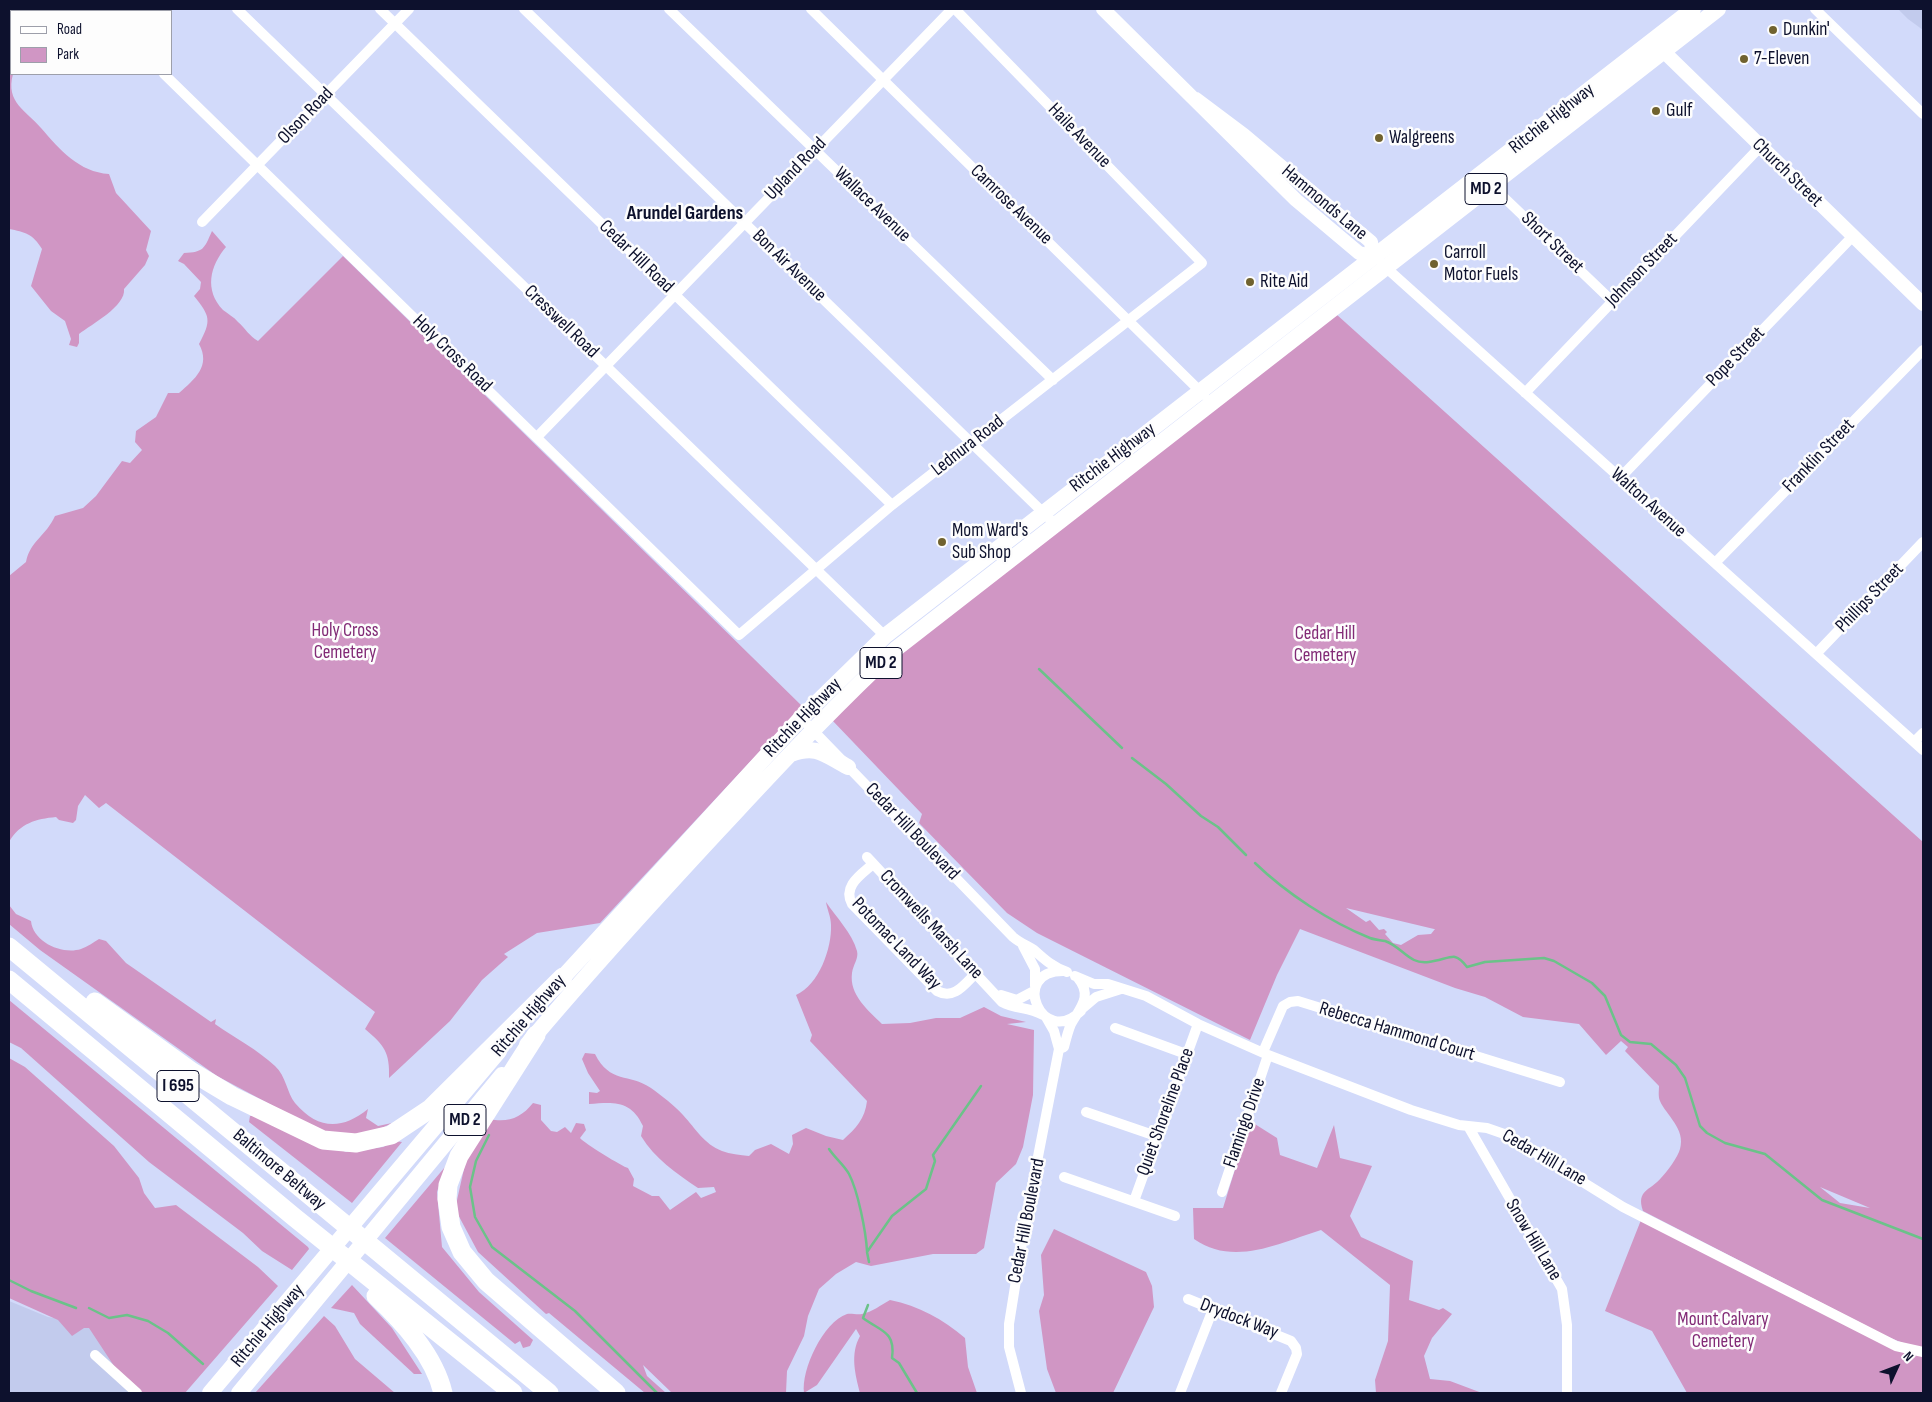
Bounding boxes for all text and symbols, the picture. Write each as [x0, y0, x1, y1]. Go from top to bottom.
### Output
legend [10, 10, 172, 75]
place label: Dunkin' [1783, 19, 1830, 41]
text: Road [57, 20, 82, 39]
marker: Dunkin' [1767, 24, 1779, 36]
text: Park [57, 45, 79, 64]
place label: 7-Eleven [1754, 48, 1809, 70]
marker: 7-Eleven [1738, 53, 1750, 65]
street label: Ritchie Highway [1505, 79, 1599, 159]
street label: Olson Road [273, 83, 339, 149]
street label: Haile Avenue [1043, 99, 1115, 173]
place label: Gulf [1666, 100, 1692, 122]
marker: Gulf [1650, 105, 1662, 117]
place label: Walgreens [1389, 127, 1455, 149]
marker: Walgreens [1373, 132, 1385, 144]
street label: Upland Road [760, 133, 832, 205]
street label: Church Street [1747, 134, 1827, 212]
street label: Camrose Avenue [965, 160, 1057, 250]
street label: Hammonds Lane [1276, 160, 1372, 246]
street label: Wallace Avenue [829, 163, 915, 247]
road number: MD 2 [1465, 173, 1507, 204]
district label: Arundel Gardens [627, 202, 743, 226]
street label: Short Street [1516, 207, 1588, 279]
street label: Cedar Hill Road [594, 216, 678, 298]
street label: Bon Air Avenue [747, 225, 831, 307]
street label: Johnson Street [1601, 228, 1683, 312]
place label: Carroll Motor Fuels [1444, 242, 1518, 286]
marker: Carroll Motor Fuels [1428, 258, 1440, 270]
place label: Rite Aid [1260, 271, 1308, 293]
marker: Rite Aid [1244, 276, 1256, 288]
street label: Cresswell Road [519, 281, 603, 363]
street label: Holy Cross Road [407, 310, 497, 398]
street label: Pope Street [1702, 322, 1770, 392]
street label: Lednura Road [927, 411, 1009, 481]
street label: Franklin Street [1778, 414, 1860, 498]
street label: Ritchie Highway [1066, 418, 1160, 498]
street label: Walton Avenue [1606, 463, 1690, 543]
place label: Mom Ward's Sub Shop [952, 520, 1028, 564]
marker: Mom Ward's Sub Shop [936, 536, 948, 548]
street label: Phillips Street [1831, 558, 1909, 638]
park label: Holy Cross Cemetery [311, 620, 379, 664]
park label: Cedar Hill Cemetery [1294, 623, 1356, 667]
road number: MD 2 [860, 648, 902, 678]
street label: Ritchie Highway [759, 673, 847, 763]
street label: Cedar Hill Boulevard [860, 779, 964, 885]
street label: Cromwells Marsh Lane [874, 866, 988, 984]
street label: Potomac Land Way [846, 893, 946, 995]
street label: Ritchie Highway [487, 970, 571, 1062]
street label: Rebecca Hammond Court [1316, 997, 1478, 1067]
street label: Quiet Shoreline Place [1132, 1045, 1200, 1179]
road number: I 695 [157, 1070, 199, 1102]
street label: Flamingo Drive [1219, 1075, 1271, 1171]
road number: MD 2 [444, 1104, 486, 1136]
street label: Baltimore Beltway [228, 1124, 330, 1216]
street label: Cedar Hill Lane [1498, 1125, 1590, 1191]
street label: Cedar Hill Boulevard [1004, 1157, 1050, 1285]
street label: Snow Hill Lane [1500, 1195, 1566, 1285]
street label: Ritchie Highway [227, 1280, 309, 1372]
street label: Drydock Way [1197, 1294, 1281, 1344]
park label: Mount Calvary Cemetery [1677, 1309, 1769, 1353]
north arrow [1872, 1342, 1922, 1392]
text: N [1900, 1348, 1917, 1365]

